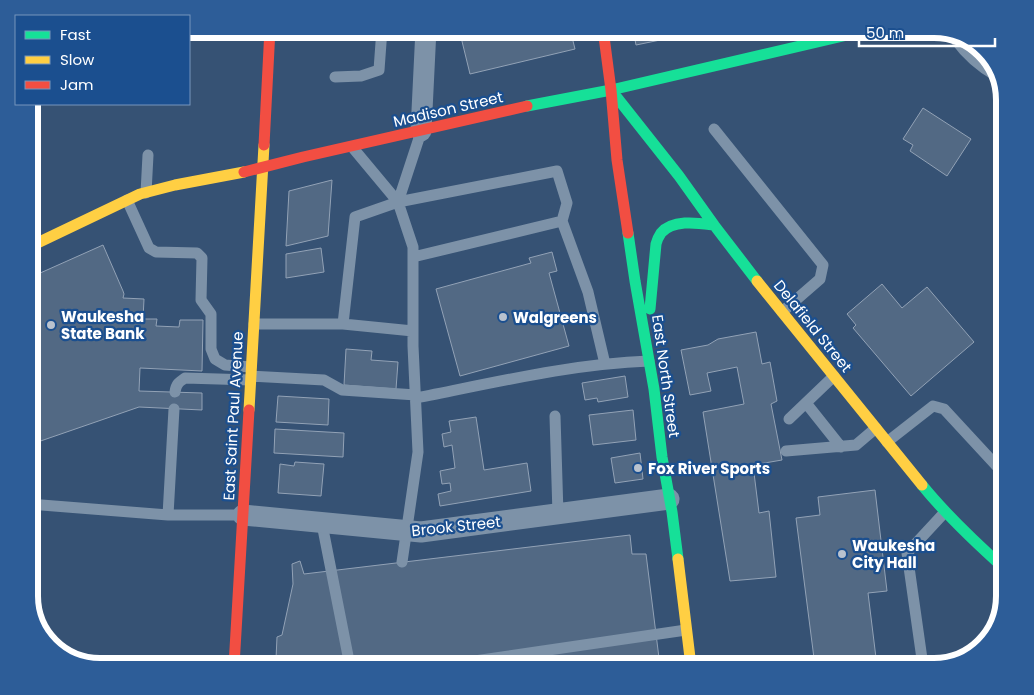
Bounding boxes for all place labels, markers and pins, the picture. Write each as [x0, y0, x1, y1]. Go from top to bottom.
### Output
place label: Waukesha State Bank [61, 306, 145, 344]
place label: Walgreens [513, 307, 597, 328]
marker: Walgreens [497, 311, 509, 323]
marker: Waukesha State Bank [45, 319, 57, 331]
place label: Fox River Sports [648, 458, 770, 479]
marker: Fox River Sports [632, 462, 644, 474]
place label: Waukesha City Hall [852, 535, 935, 573]
marker: Waukesha City Hall [836, 548, 848, 560]

